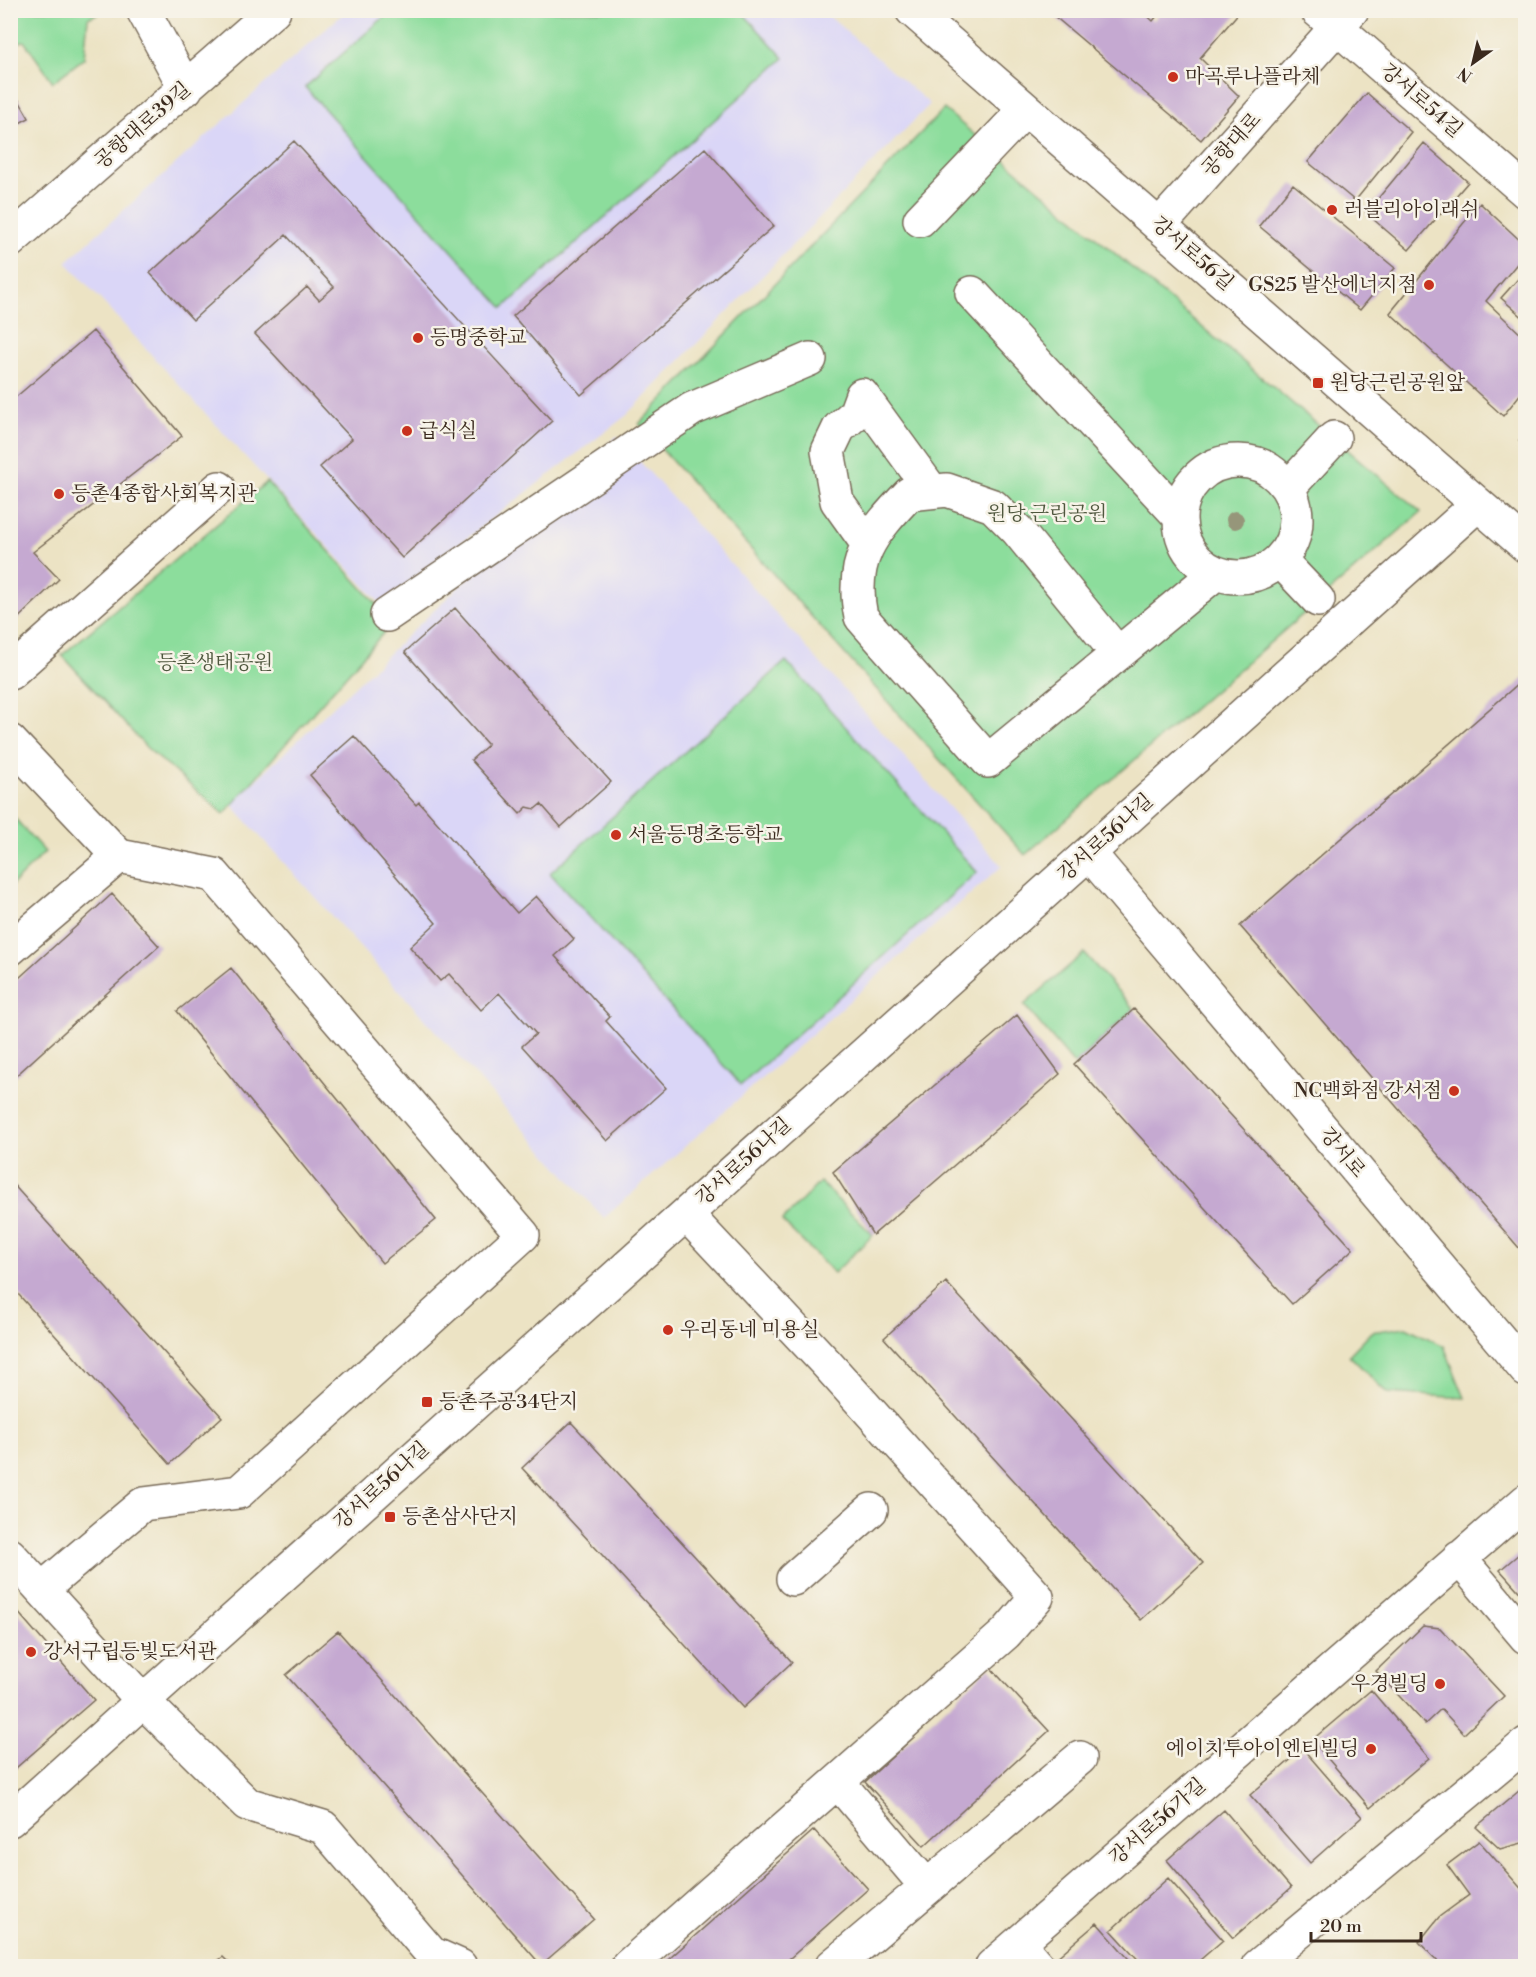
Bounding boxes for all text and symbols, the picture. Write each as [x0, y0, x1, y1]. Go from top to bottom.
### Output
north arrow [1443, 33, 1503, 93]
street label: 강서로54길 [1375, 59, 1467, 143]
text: N [1454, 63, 1476, 86]
place label: 마곡루나플라체 [1185, 65, 1320, 90]
marker: 마곡루나플라체 [1166, 70, 1180, 84]
street label: 공항대로39길 [90, 77, 196, 175]
street label: 공항대로 [1197, 108, 1267, 182]
place label: 러블리아이래쉬 [1344, 198, 1479, 223]
marker: 러블리아이래쉬 [1325, 203, 1339, 217]
street label: 강서로56길 [1146, 212, 1238, 296]
place label: GS25 발산에너지점 [1248, 273, 1417, 298]
marker: GS25 발산에너지점 [1422, 278, 1436, 292]
place label: 등명중학교 [430, 326, 527, 351]
marker: 등명중학교 [411, 331, 425, 345]
place label: 원당근린공원앞 [1330, 371, 1466, 396]
marker: 원당근린공원앞 [1311, 376, 1325, 390]
place label: 급식실 [419, 419, 477, 444]
marker: 급식실 [400, 424, 414, 438]
place label: 등촌4종합사회복지관 [71, 482, 257, 507]
marker: 등촌4종합사회복지관 [52, 487, 66, 501]
park label: 원당 근린공원 [987, 502, 1107, 527]
park label: 등촌생태공원 [157, 651, 273, 676]
street label: 강서로56나길 [1053, 789, 1159, 887]
place label: 서울등명초등학교 [628, 823, 783, 848]
marker: 서울등명초등학교 [609, 828, 623, 842]
place label: NC백화점 강서점 [1294, 1079, 1442, 1104]
marker: NC백화점 강서점 [1447, 1084, 1461, 1098]
street label: 강서로56나길 [691, 1113, 797, 1211]
street label: 강서로 [1314, 1123, 1370, 1183]
place label: 우리동네 미용실 [680, 1318, 819, 1343]
marker: 우리동네 미용실 [661, 1323, 675, 1337]
place label: 등촌주공34단지 [439, 1390, 578, 1415]
marker: 등촌주공34단지 [420, 1395, 434, 1409]
street label: 강서로56나길 [329, 1437, 435, 1535]
place label: 등촌삼사단지 [402, 1505, 518, 1530]
marker: 등촌삼사단지 [383, 1510, 397, 1524]
place label: 강서구립등빛도서관 [43, 1640, 218, 1665]
marker: 강서구립등빛도서관 [24, 1645, 38, 1659]
place label: 우경빌딩 [1351, 1672, 1428, 1697]
marker: 우경빌딩 [1433, 1677, 1447, 1691]
place label: 에이치투아이엔티빌딩 [1166, 1737, 1359, 1762]
marker: 에이치투아이엔티빌딩 [1364, 1742, 1378, 1756]
street label: 강서로56가길 [1105, 1773, 1211, 1871]
scale bar [1311, 1905, 1420, 1943]
text: 20 m [1320, 1915, 1362, 1938]

